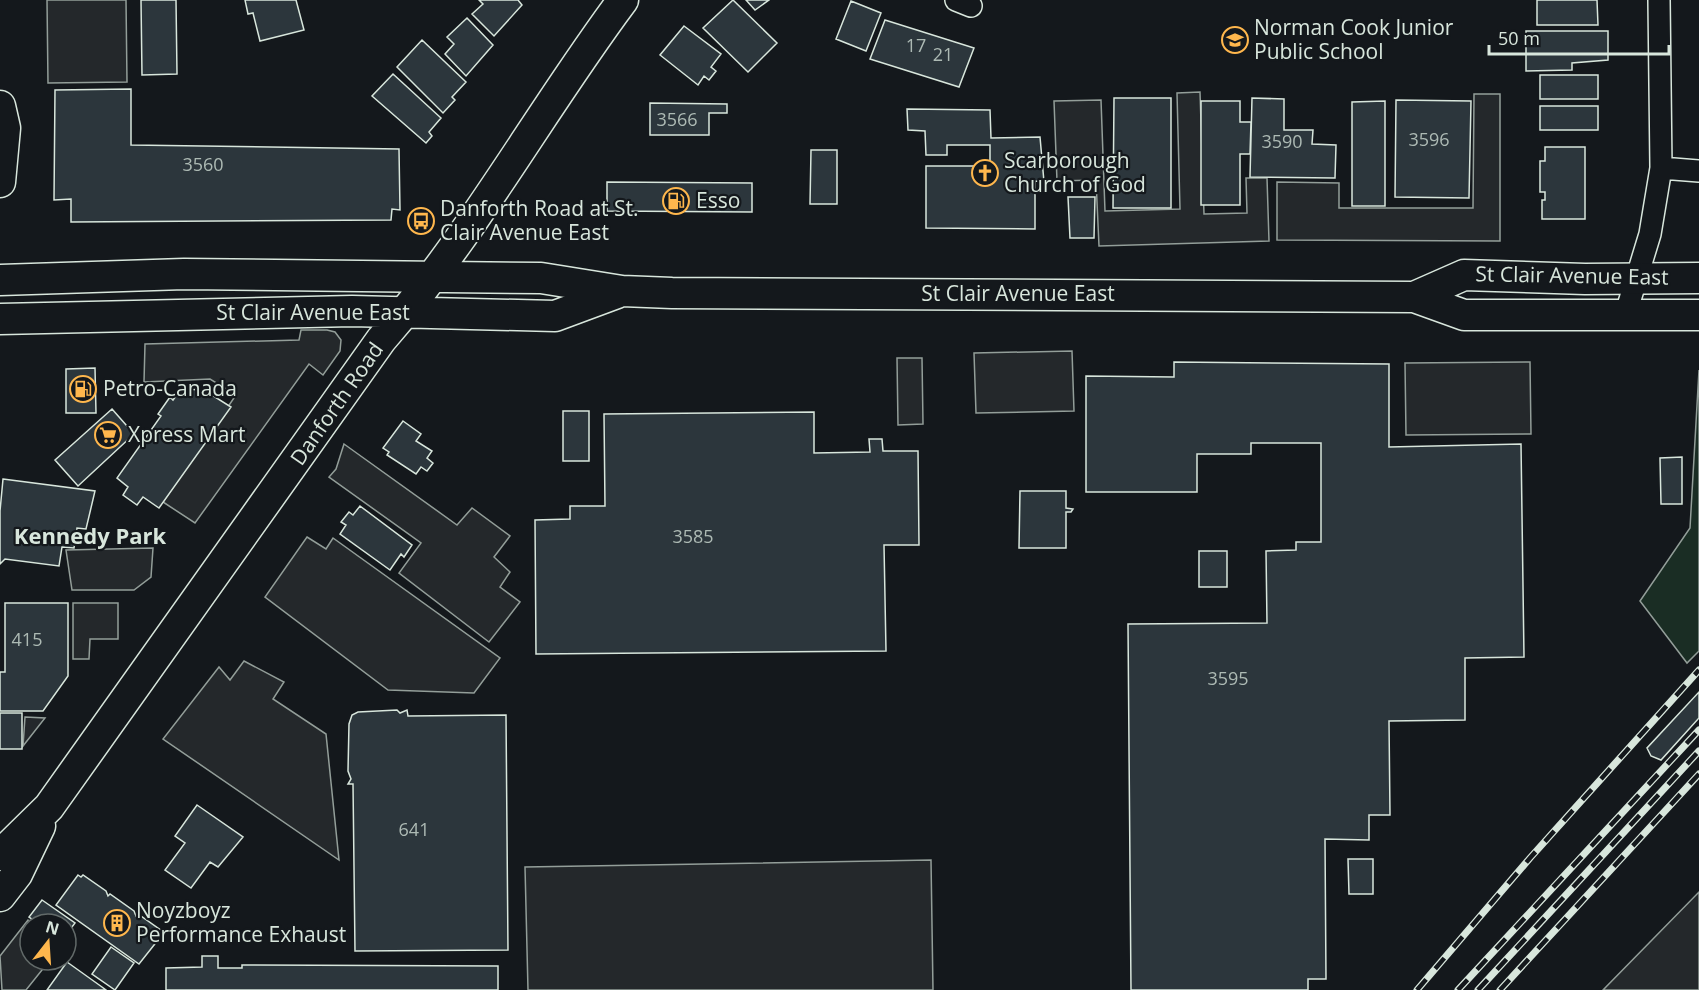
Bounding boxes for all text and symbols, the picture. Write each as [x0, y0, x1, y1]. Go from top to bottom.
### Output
place label: Norman Cook Junior Public School [1254, 13, 1454, 65]
scale bar [1489, 18, 1669, 56]
school or university icon: Norman Cook Junior Public School [1220, 25, 1250, 55]
text: 50 m [1498, 26, 1540, 50]
house number: 17 [906, 33, 926, 57]
house number: 21 [933, 42, 953, 66]
house number: 3566 [656, 107, 698, 131]
house number: 3596 [1408, 127, 1450, 151]
house number: 3590 [1261, 129, 1303, 153]
place label: Scarborough Church of God [1004, 146, 1146, 198]
house number: 3560 [182, 152, 224, 176]
church icon: Scarborough Church of God [970, 158, 1000, 188]
fuel station icon: Esso [661, 186, 691, 216]
place label: Esso [696, 186, 740, 214]
place label: Danforth Road at St. Clair Avenue East [440, 194, 639, 246]
bus stop icon: Danforth Road at St. Clair Avenue East [406, 206, 436, 236]
street label: St Clair Avenue East [1475, 259, 1669, 291]
street label: St Clair Avenue East [921, 279, 1115, 307]
street label: St Clair Avenue East [216, 298, 410, 326]
street label: Danforth Road [283, 336, 389, 470]
fuel station icon: Petro-Canada [68, 374, 98, 404]
place label: Petro-Canada [103, 374, 237, 402]
supermarket icon: Xpress Mart [93, 420, 123, 450]
place label: Xpress Mart [128, 420, 245, 448]
district label: Kennedy Park [14, 520, 167, 550]
house number: 3585 [672, 524, 714, 548]
house number: 415 [12, 627, 42, 651]
house number: 3595 [1207, 666, 1249, 690]
house number: 641 [399, 817, 429, 841]
place label: Noyzboyz Performance Exhaust [136, 896, 346, 948]
building icon: Noyzboyz Performance Exhaust [102, 908, 132, 938]
north arrow [18, 912, 78, 972]
text: N [43, 915, 62, 940]

